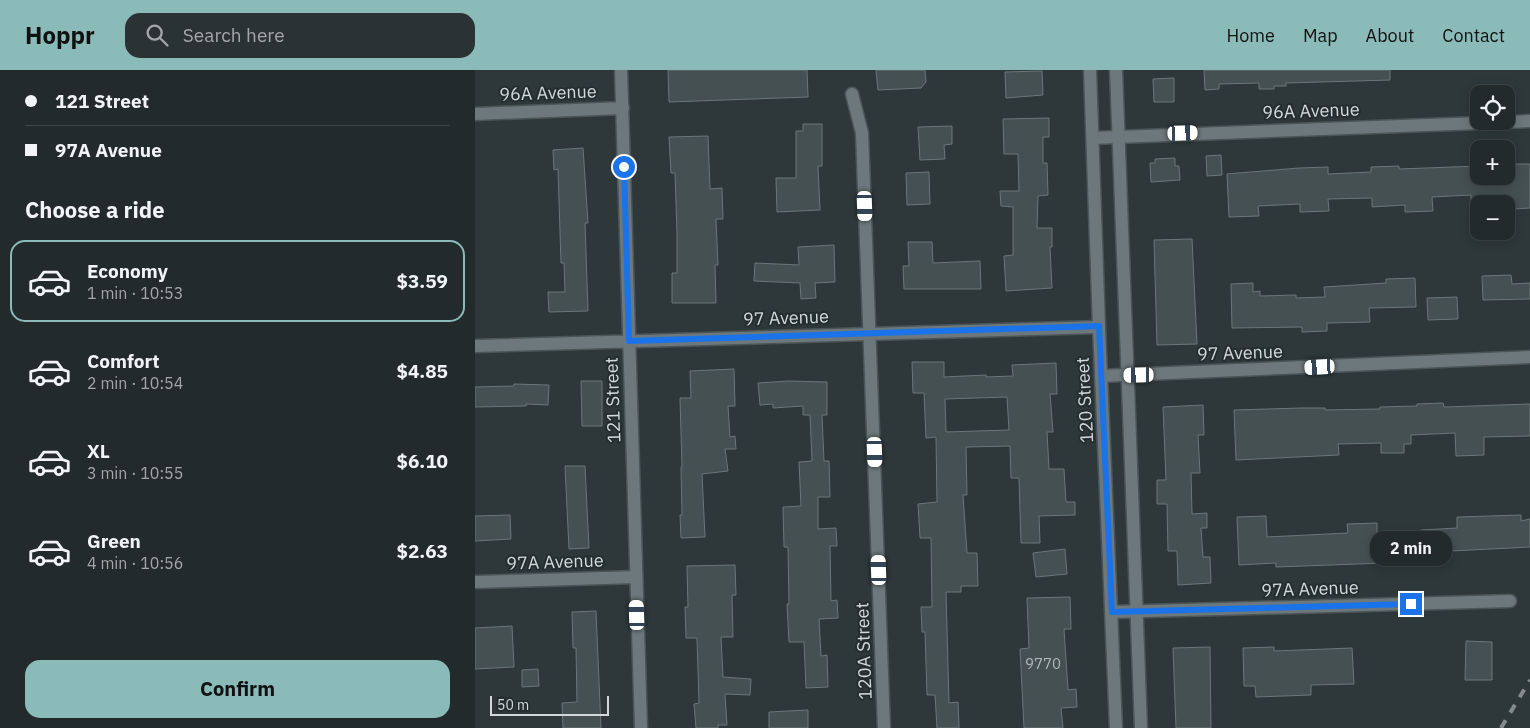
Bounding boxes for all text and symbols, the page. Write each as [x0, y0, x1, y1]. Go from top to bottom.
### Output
search box [125, 13, 475, 58]
text: Hoppr [25, 19, 95, 51]
icon: search [143, 21, 171, 49]
text: Search here [183, 23, 285, 47]
text: Home [1227, 24, 1275, 47]
text: Map [1303, 24, 1338, 47]
text: About [1366, 24, 1414, 47]
text: Contact [1442, 24, 1505, 47]
street label: 96A Avenue [499, 79, 597, 106]
map controls [1470, 85, 1515, 240]
button: locate [1470, 85, 1515, 130]
text: 121 Street [55, 89, 149, 113]
street label: 96A Avenue [1262, 97, 1360, 124]
car [1167, 125, 1198, 141]
text: 97A Avenue [55, 138, 162, 162]
button: + [1470, 140, 1515, 185]
route start [613, 156, 635, 178]
car [856, 191, 873, 221]
text: Choose a ride [25, 195, 165, 224]
button: − [1470, 195, 1515, 240]
icon: car [27, 259, 72, 304]
text: Economy [87, 259, 168, 283]
text: $3.59 [396, 269, 448, 293]
text: 1 min · 10:53 [87, 283, 183, 303]
street label: 97 Avenue [743, 305, 829, 330]
street label: 97 Avenue [1197, 340, 1283, 365]
icon: car [27, 349, 72, 394]
text: Comfort [87, 349, 160, 373]
street label: 120 Street [1071, 356, 1098, 444]
street label: 121 Street [600, 357, 625, 443]
text: $4.85 [396, 359, 448, 383]
car [1304, 359, 1335, 375]
car [1123, 367, 1154, 383]
text: 2 min · 10:54 [87, 373, 183, 393]
car [866, 437, 883, 467]
icon: car [27, 439, 72, 484]
text: XL [87, 439, 110, 463]
text: $6.10 [396, 449, 448, 473]
text: 3 min · 10:55 [87, 463, 183, 483]
icon: car [27, 529, 72, 574]
text: Green [87, 529, 141, 553]
callout: 2 min [1370, 532, 1452, 566]
text: 2 min [1390, 538, 1432, 558]
text: $2.63 [396, 539, 448, 563]
street label: 97A Avenue [506, 548, 604, 575]
text: 4 min · 10:56 [87, 553, 183, 573]
car [870, 555, 887, 585]
street label: 97A Avenue [1261, 575, 1359, 602]
route end [1400, 593, 1422, 615]
car [628, 600, 645, 630]
street label: 120A Street [850, 602, 877, 700]
house number: 9770 [1025, 654, 1061, 673]
button: Confirm [25, 660, 450, 718]
scale bar [490, 693, 609, 716]
text: 50 m [497, 696, 529, 714]

